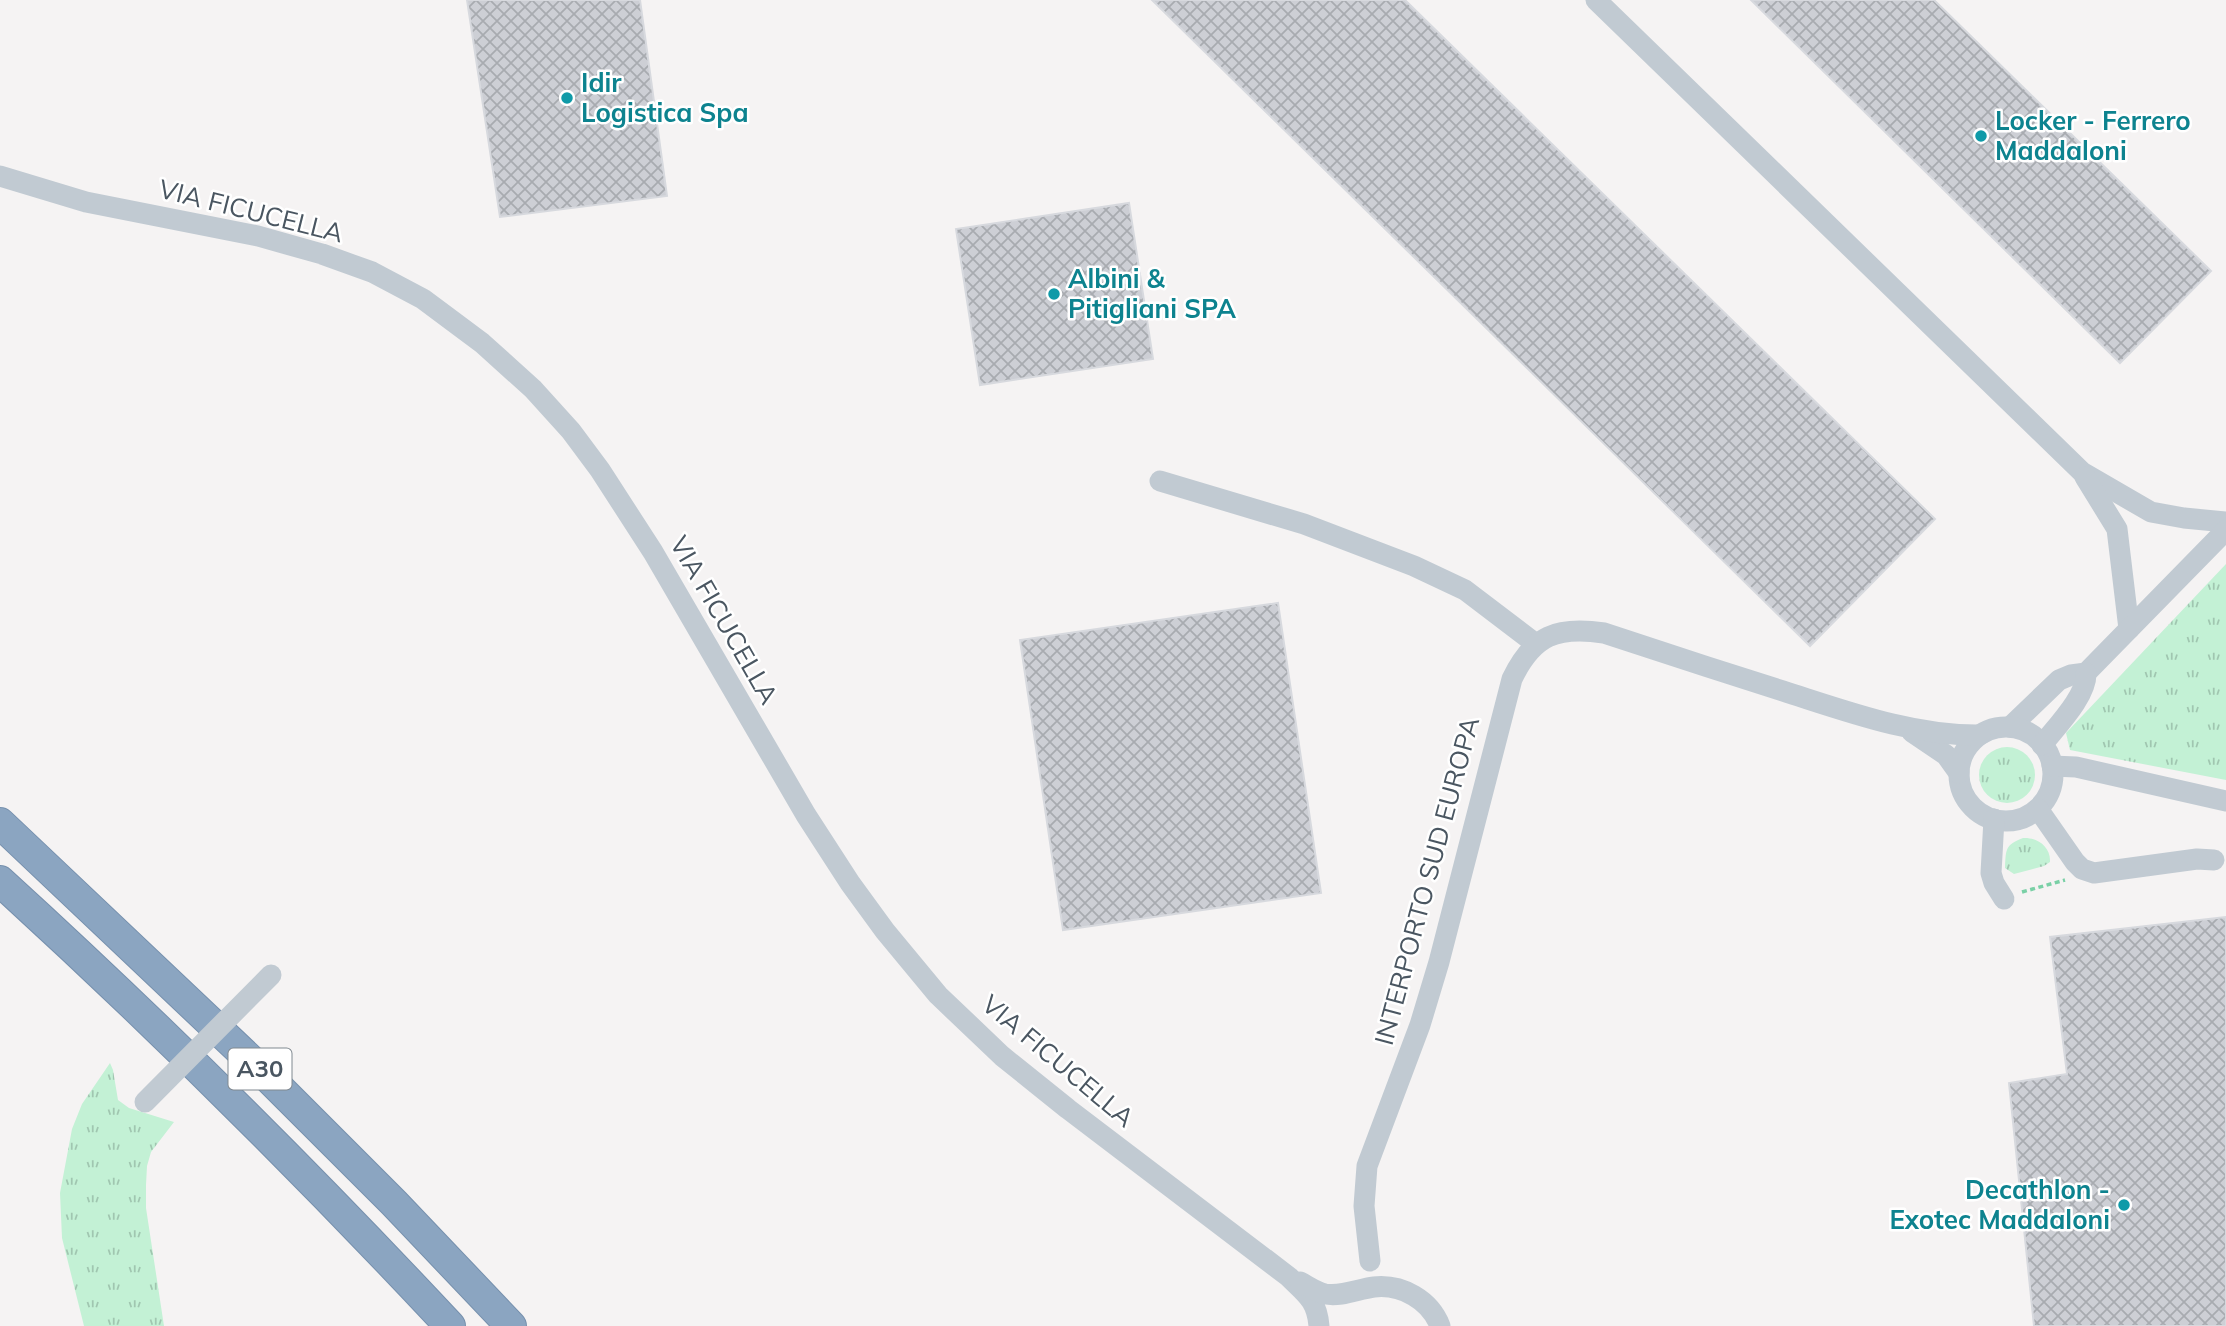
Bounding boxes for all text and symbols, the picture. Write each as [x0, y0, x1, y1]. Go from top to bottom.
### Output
place label: Idir Logistica Spa [581, 66, 749, 129]
marker: Idir Logistica Spa [559, 90, 575, 106]
place label: Locker - Ferrero Maddaloni [1995, 104, 2191, 167]
marker: Locker - Ferrero Maddaloni [1973, 128, 1989, 144]
street label: VIA FICUCELLA [155, 172, 347, 249]
place label: Albini & Pitigliani SPA [1068, 262, 1236, 325]
marker: Albini & Pitigliani SPA [1046, 286, 1062, 302]
street label: VIA FICUCELLA [663, 530, 786, 710]
street label: INTERPORTO SUD EUROPA [1367, 713, 1486, 1049]
street label: VIA FICUCELLA [975, 987, 1141, 1134]
road number: A30 [229, 1049, 292, 1090]
place label: Decathlon - Exotec Maddaloni [1889, 1173, 2110, 1236]
marker: Decathlon - Exotec Maddaloni [2116, 1197, 2132, 1213]

